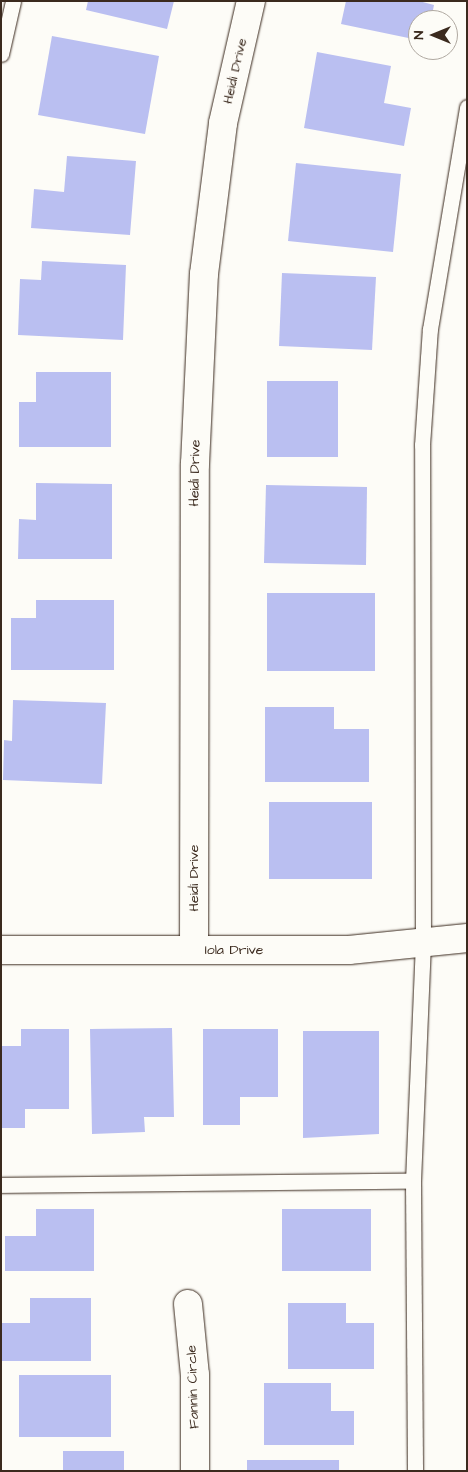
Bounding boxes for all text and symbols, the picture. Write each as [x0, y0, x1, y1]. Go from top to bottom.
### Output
north arrow [408, 10, 458, 60]
text: N [409, 31, 429, 39]
street label: Heidi Drive [219, 37, 251, 105]
street label: Heidi Drive [186, 439, 204, 507]
street label: Heidi Drive [186, 845, 202, 911]
street label: Iola Drive [205, 942, 263, 958]
street label: Fannin Circle [183, 1345, 203, 1429]

